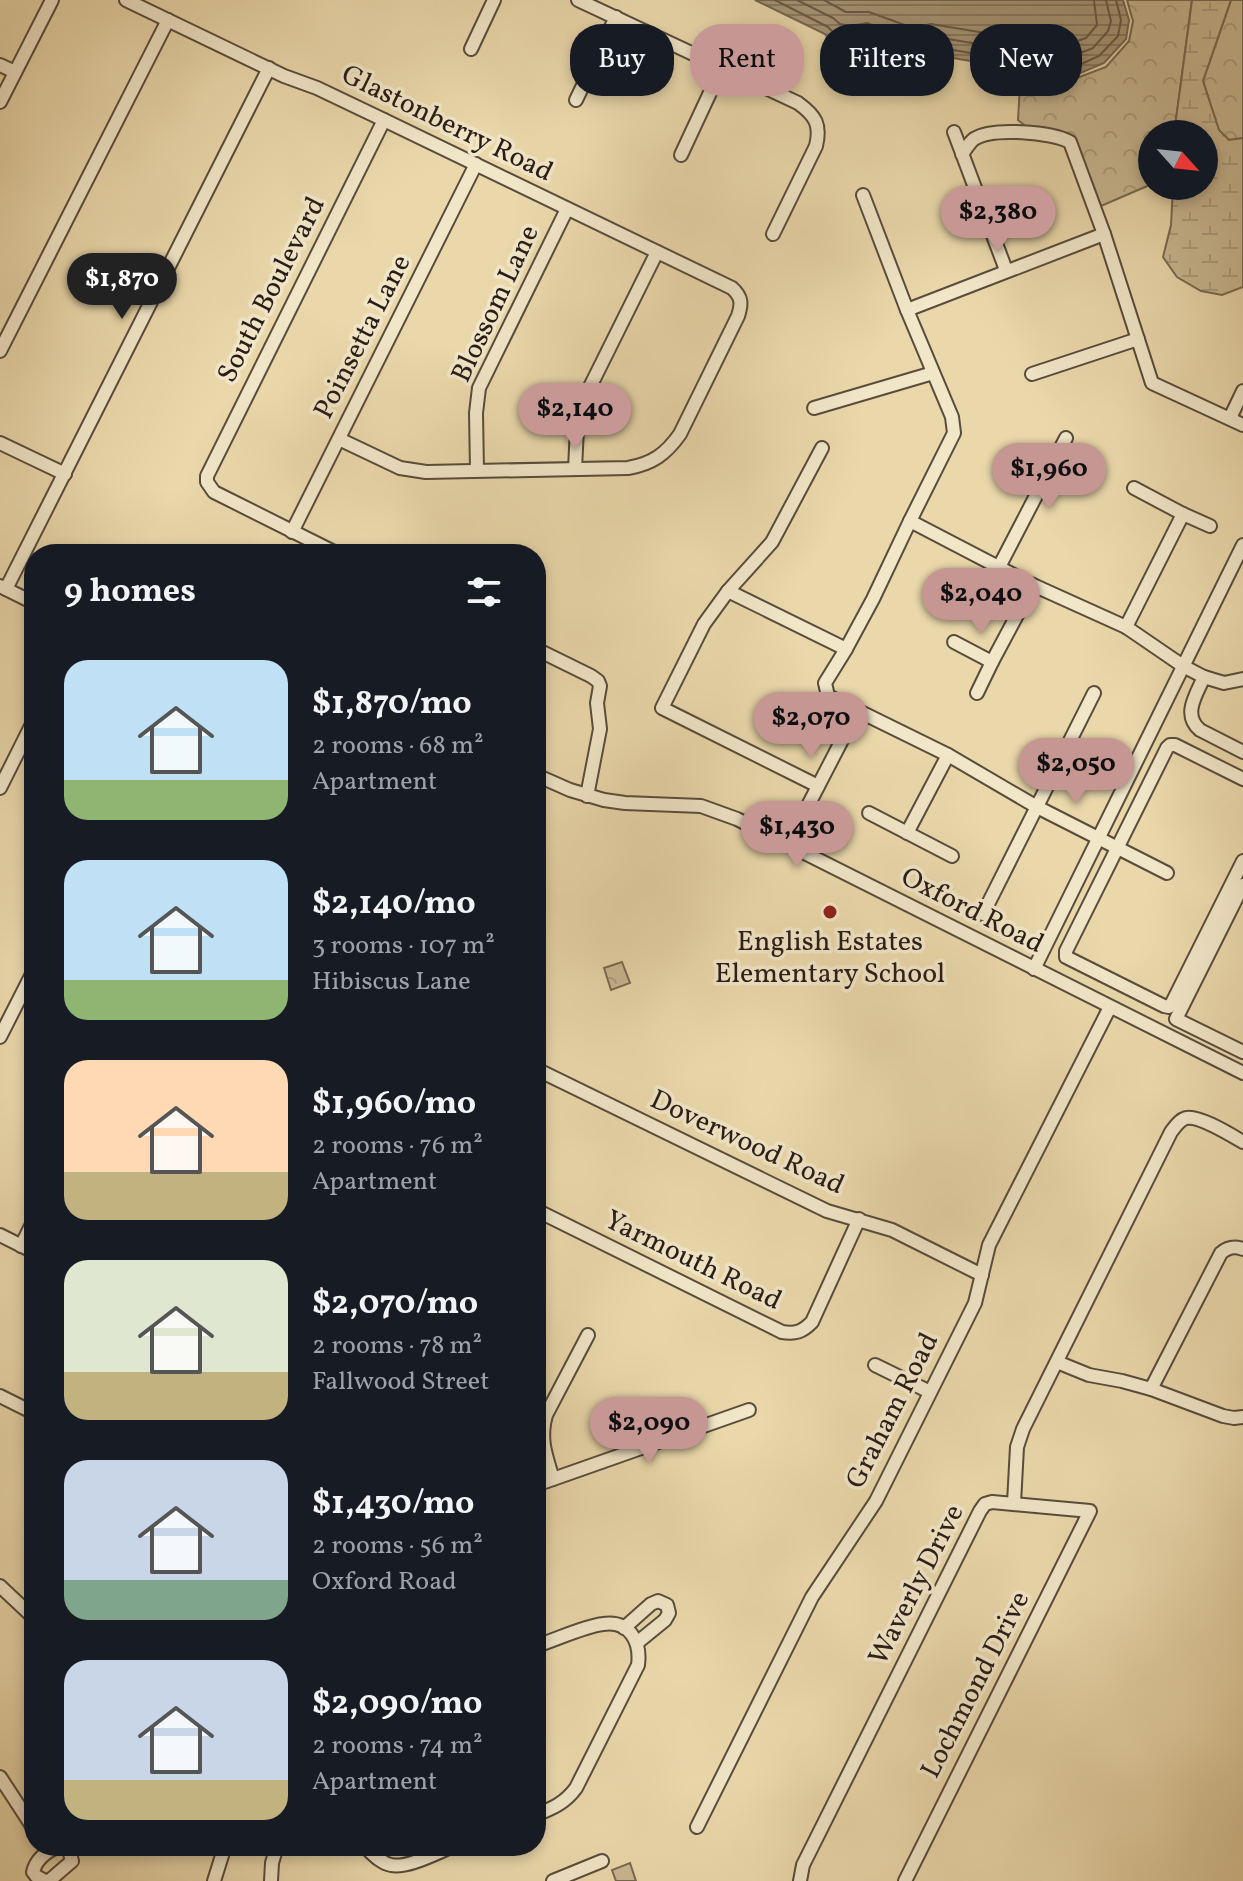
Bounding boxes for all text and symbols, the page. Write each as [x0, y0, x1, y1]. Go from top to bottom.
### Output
chip: Buy [570, 24, 674, 96]
chip: Rent [690, 24, 804, 96]
chip: Filters [820, 24, 954, 96]
chip: New [970, 24, 1082, 96]
street label: Glastonberry Road [335, 56, 559, 192]
north arrow [1138, 120, 1218, 200]
map controls [1138, 120, 1218, 200]
pin: $2,380 [933, 186, 1063, 254]
street label: South Boulevard [208, 190, 336, 390]
text: $2,380 [959, 194, 1037, 230]
street label: Blossom Lane [442, 219, 550, 389]
street label: Poinsetta Lane [305, 248, 421, 426]
pin: $1,870 [57, 253, 187, 321]
text: $1,870 [85, 261, 159, 297]
pin: $2,140 [510, 383, 640, 451]
text: $2,140 [536, 391, 614, 427]
pin: $1,960 [984, 443, 1114, 511]
text: $1,960 [1010, 451, 1088, 487]
pin: $2,040 [916, 568, 1046, 636]
text: 9 homes [64, 569, 196, 616]
icon: filters [462, 570, 506, 614]
text: $2,040 [940, 576, 1022, 612]
text: $1,870/mo [312, 681, 472, 728]
icon: home [128, 692, 224, 788]
pin: $2,070 [746, 692, 876, 760]
text: $2,070 [771, 700, 851, 736]
text: 2 rooms · 68 m² [312, 728, 484, 764]
pin: $2,050 [1011, 738, 1141, 806]
text: $2,050 [1036, 746, 1116, 782]
text: Apartment [312, 764, 437, 800]
pin: $1,430 [732, 801, 862, 869]
text: $1,430 [759, 809, 835, 845]
street label: Oxford Road [894, 858, 1050, 964]
text: $2,140/mo [312, 881, 476, 928]
icon: home [128, 892, 224, 988]
marker: English Estates Elementary School [821, 903, 839, 921]
place label: English Estates Elementary School [715, 923, 945, 994]
text: 3 rooms · 107 m² [312, 928, 495, 964]
text: Hibiscus Lane [312, 964, 471, 1000]
text: $1,960/mo [312, 1081, 476, 1128]
street label: Doverwood Road [643, 1081, 851, 1205]
icon: home [128, 1092, 224, 1188]
text: 2 rooms · 76 m² [312, 1128, 483, 1164]
text: Apartment [312, 1164, 437, 1200]
street label: Yarmouth Road [598, 1201, 788, 1321]
text: $2,070/mo [312, 1281, 478, 1328]
icon: home [128, 1292, 224, 1388]
street label: Graham Road [837, 1326, 949, 1496]
text: 2 rooms · 78 m² [312, 1328, 482, 1364]
text: Fallwood Street [312, 1364, 489, 1400]
pin: $2,090 [584, 1397, 714, 1465]
text: $2,090 [608, 1405, 690, 1441]
text: $1,430/mo [312, 1481, 474, 1528]
icon: home [128, 1492, 224, 1588]
street label: Waverly Drive [860, 1498, 974, 1672]
text: 2 rooms · 56 m² [312, 1528, 483, 1564]
text: Oxford Road [312, 1564, 457, 1600]
street label: Lochmond Drive [912, 1585, 1040, 1785]
text: $2,090/mo [312, 1681, 482, 1728]
icon: home [128, 1692, 224, 1788]
text: 2 rooms · 74 m² [312, 1728, 483, 1764]
text: Apartment [312, 1764, 437, 1800]

